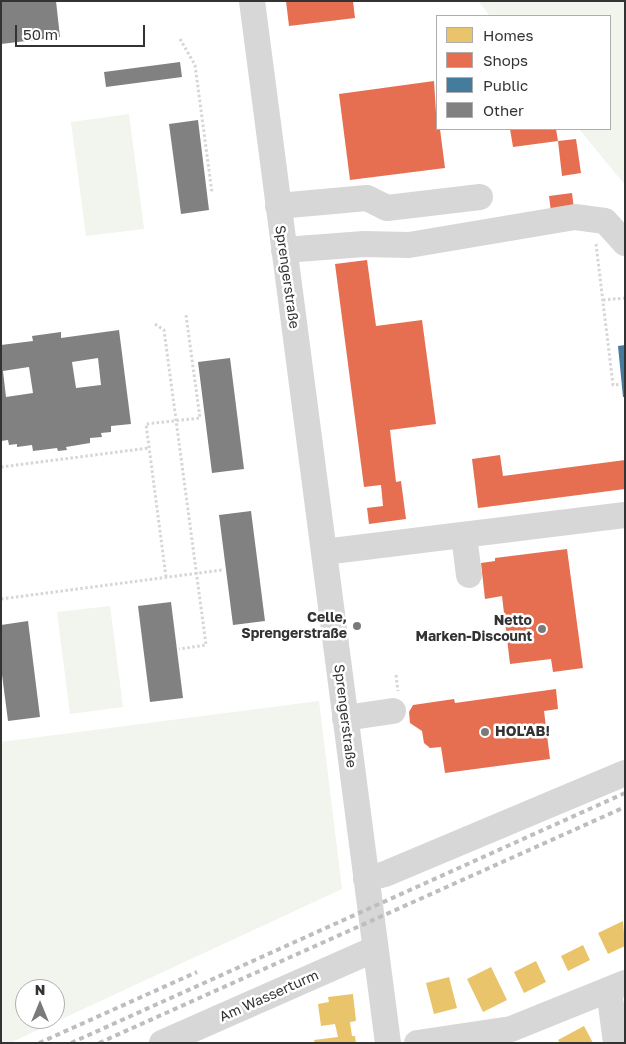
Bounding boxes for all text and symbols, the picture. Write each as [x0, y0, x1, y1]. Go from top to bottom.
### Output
scale bar [18, 15, 148, 47]
legend [436, 15, 611, 130]
text: 50 m [23, 25, 58, 43]
text: Homes [483, 26, 533, 44]
text: Shops [483, 51, 528, 69]
text: Public [483, 76, 528, 94]
text: Other [483, 101, 524, 119]
street label: Sprengerstraße [271, 224, 303, 330]
place label: Celle, Sprengerstraße [241, 610, 347, 642]
place label: Netto Marken-Discount [416, 613, 532, 646]
marker: Celle, Sprengerstraße [351, 620, 363, 632]
marker: Netto Marken-Discount [536, 623, 548, 635]
street label: Sprengerstraße [330, 663, 360, 769]
place label: HOL'AB! [495, 724, 550, 740]
marker: HOL'AB! [479, 726, 491, 738]
street label: Am Wasserturm [217, 967, 321, 1025]
north arrow [15, 979, 65, 1029]
text: N [35, 981, 45, 998]

